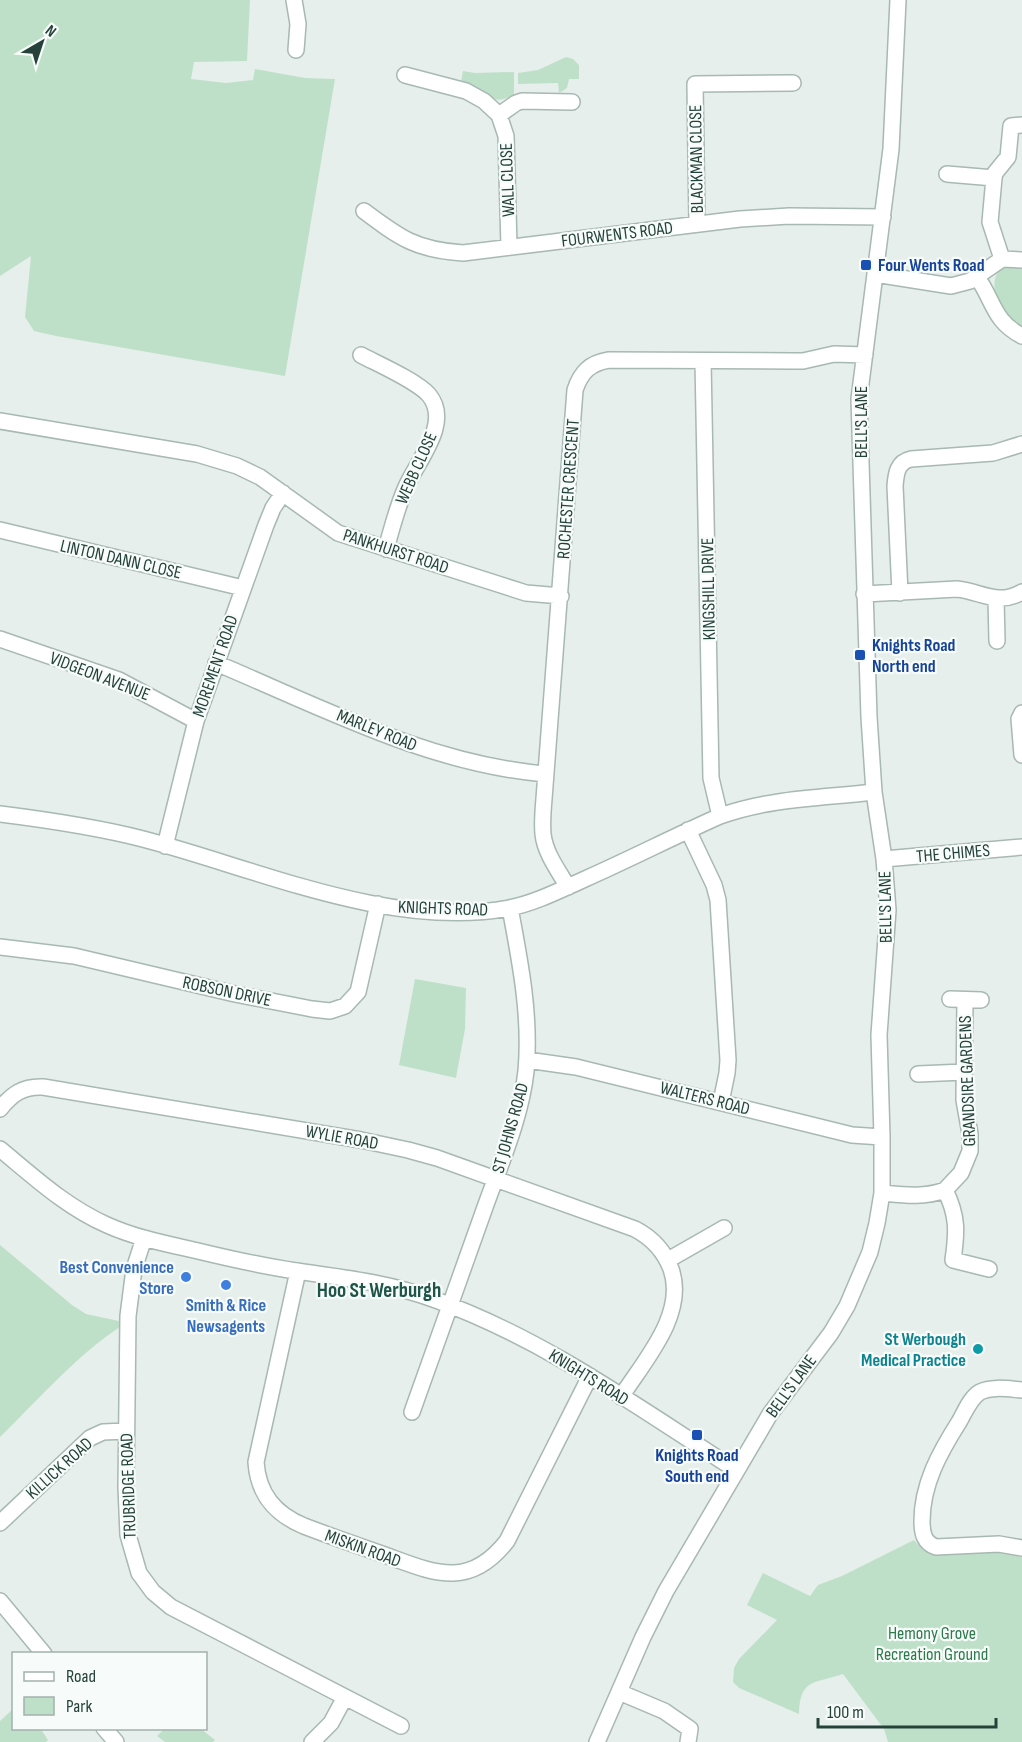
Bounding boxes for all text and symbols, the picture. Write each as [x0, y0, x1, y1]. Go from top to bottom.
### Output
north arrow [12, 12, 72, 72]
text: N [41, 21, 60, 42]
street label: BLACKMAN CLOSE [685, 104, 708, 214]
street label: WALL CLOSE [496, 143, 519, 217]
street label: FOURWENTS ROAD [560, 217, 674, 252]
place label: Four Wents Road [878, 255, 985, 276]
marker: Four Wents Road [859, 258, 873, 272]
street label: BELL'S LANE [851, 386, 872, 458]
street label: ROCHESTER CRESCENT [553, 418, 584, 560]
street label: WEBB CLOSE [391, 429, 442, 508]
street label: PANKHURST ROAD [340, 525, 451, 578]
street label: LINTON DANN CLOSE [58, 535, 184, 584]
street label: KINGSHILL DRIVE [697, 537, 720, 641]
street label: MOREMENT ROAD [188, 612, 243, 720]
place label: Knights Road North end [872, 635, 956, 677]
street label: VIDGEON AVENUE [47, 648, 153, 705]
marker: Knights Road North end [853, 648, 867, 662]
street label: MARLEY ROAD [334, 705, 420, 756]
street label: THE CHIMES [915, 840, 991, 867]
street label: BELL'S LANE [874, 871, 897, 943]
street label: KNIGHTS ROAD [397, 896, 488, 921]
street label: ROBSON DRIVE [181, 972, 273, 1011]
street label: GRANDSIRE GARDENS [955, 1015, 980, 1147]
street label: WALTERS ROAD [658, 1077, 752, 1120]
street label: ST JOHNS ROAD [488, 1081, 533, 1176]
street label: WYLIE ROAD [304, 1121, 380, 1154]
place label: Best Convenience Store [60, 1257, 174, 1299]
marker: Best Convenience Store [179, 1270, 193, 1284]
marker: Smith & Rice Newsagents [219, 1278, 233, 1292]
district label: Hoo St Werburgh [317, 1278, 441, 1303]
place label: Smith & Rice Newsagents [186, 1295, 266, 1337]
place label: St Werbough Medical Practice [861, 1329, 966, 1371]
marker: St Werbough Medical Practice [971, 1342, 985, 1356]
street label: KNIGHTS ROAD [545, 1345, 633, 1410]
street label: BELL'S LANE [762, 1351, 821, 1422]
marker: Knights Road South end [690, 1428, 704, 1442]
street label: KILLICK ROAD [22, 1433, 97, 1504]
street label: TRUBRIDGE ROAD [116, 1433, 141, 1539]
place label: Knights Road South end [655, 1445, 739, 1487]
street label: MISKIN ROAD [322, 1525, 404, 1572]
park label: Hemony Grove Recreation Ground [876, 1623, 988, 1665]
legend [12, 1652, 207, 1730]
text: Road [66, 1666, 96, 1687]
scale bar [818, 1691, 996, 1729]
text: Park [66, 1696, 92, 1717]
text: 100 m [827, 1702, 864, 1723]

